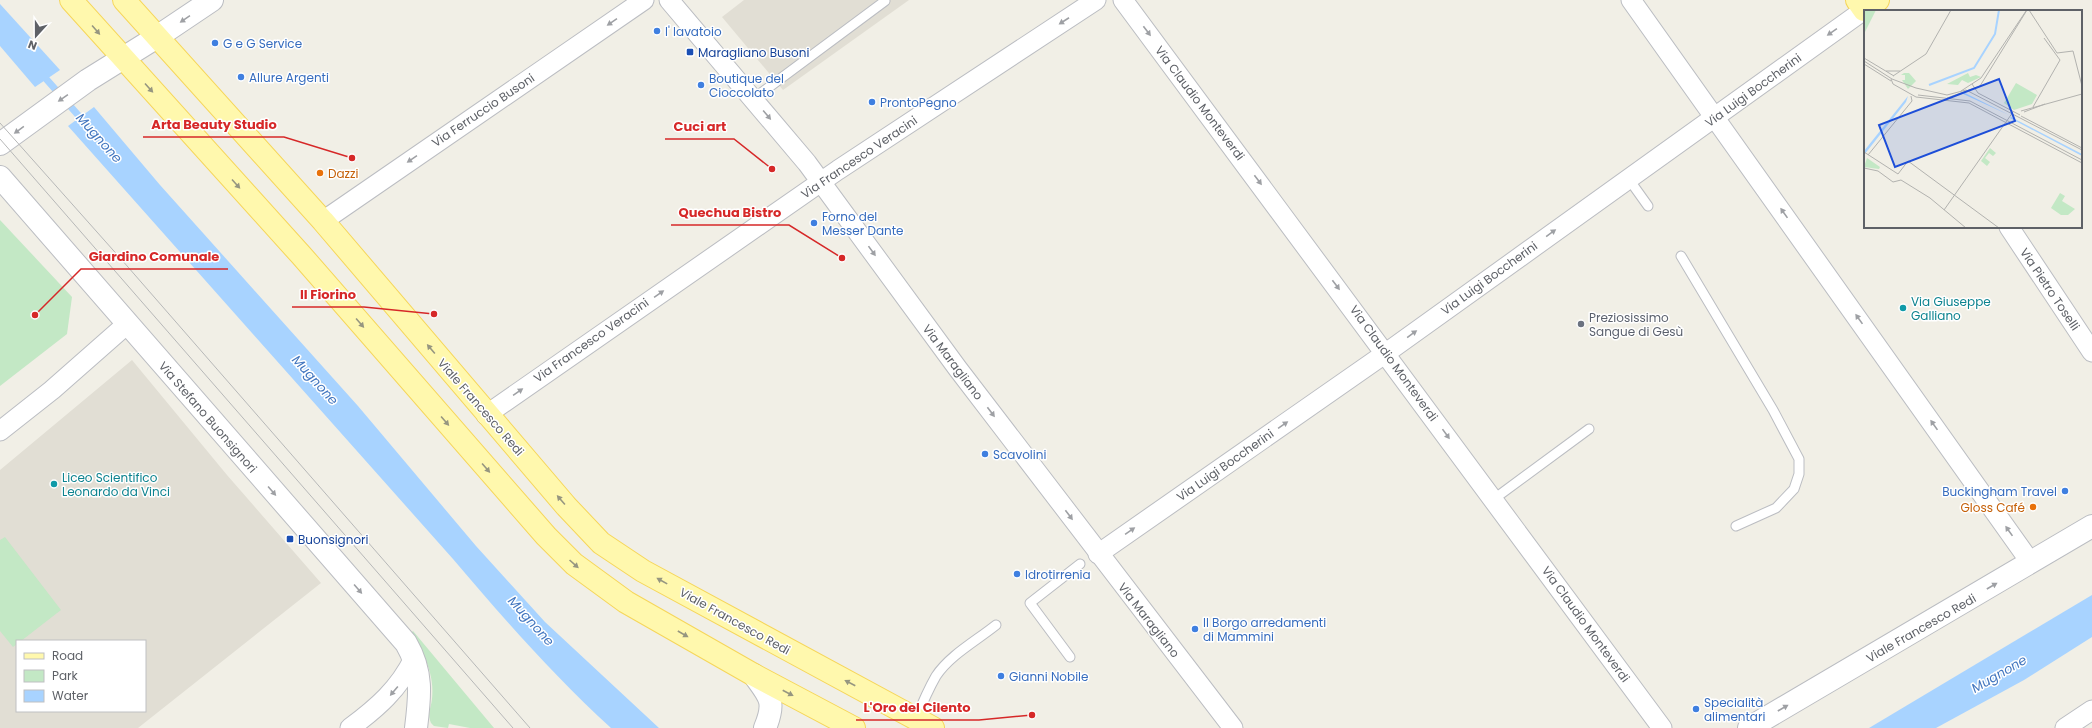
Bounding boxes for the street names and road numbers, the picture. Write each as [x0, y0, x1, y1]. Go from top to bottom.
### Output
street label: Via Claudio Monteverdi [1151, 42, 1249, 164]
street label: Via Luigi Boccherini [1701, 49, 1805, 131]
street label: Via Ferruccio Busoni [428, 69, 538, 151]
street label: Via Francesco Veracini [798, 112, 921, 202]
street label: Via Luigi Boccherini [1437, 237, 1541, 319]
street label: Via Pietro Toselli [2016, 244, 2084, 334]
street label: Via Francesco Veracini [530, 294, 652, 386]
street label: Via Claudio Monteverdi [1346, 302, 1442, 424]
street label: Via Maragliano [919, 321, 987, 404]
street label: Viale Francesco Redi [434, 355, 528, 459]
street label: Via Stefano Buonsignori [155, 358, 261, 476]
street label: Via Luigi Boccherini [1173, 425, 1277, 505]
street label: Via Claudio Monteverdi [1538, 563, 1634, 685]
street label: Via Maragliano [1114, 579, 1184, 661]
street label: Viale Francesco Redi [677, 583, 793, 659]
street label: Viale Francesco Redi [1863, 590, 1979, 666]

